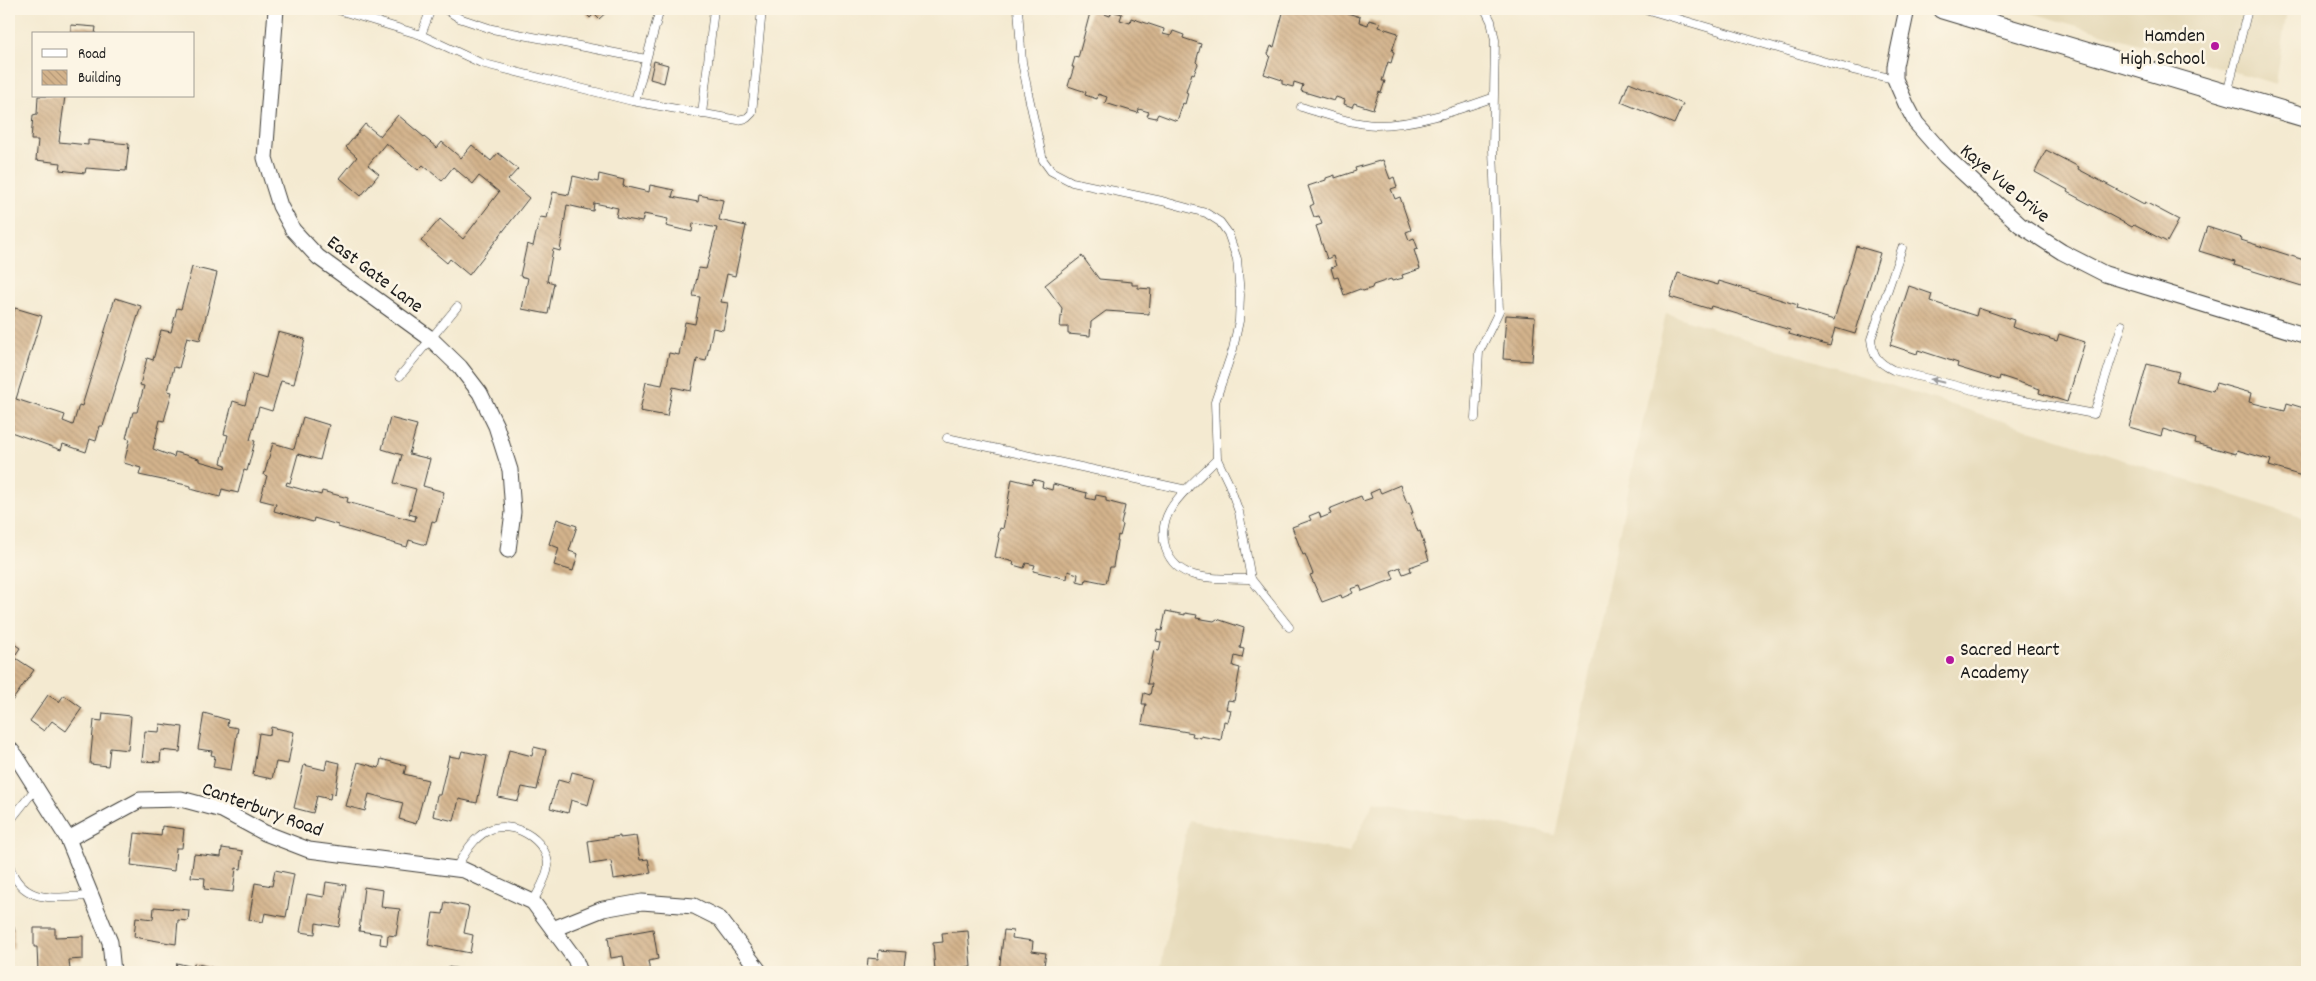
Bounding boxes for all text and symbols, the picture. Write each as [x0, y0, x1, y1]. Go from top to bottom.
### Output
place label: Hamden High School [2120, 23, 2205, 74]
legend [32, 32, 195, 98]
marker: Hamden High School [2209, 40, 2221, 52]
text: Road [78, 44, 106, 66]
text: Building [78, 68, 121, 90]
street label: Kaye Vue Drive [1953, 138, 2055, 231]
street label: East Gate Lane [320, 230, 429, 321]
one-way arrow [1930, 377, 1945, 385]
place label: Sacred Heart Academy [1960, 637, 2060, 688]
marker: Sacred Heart Academy [1944, 654, 1956, 666]
street label: Canterbury Road [198, 776, 326, 846]

